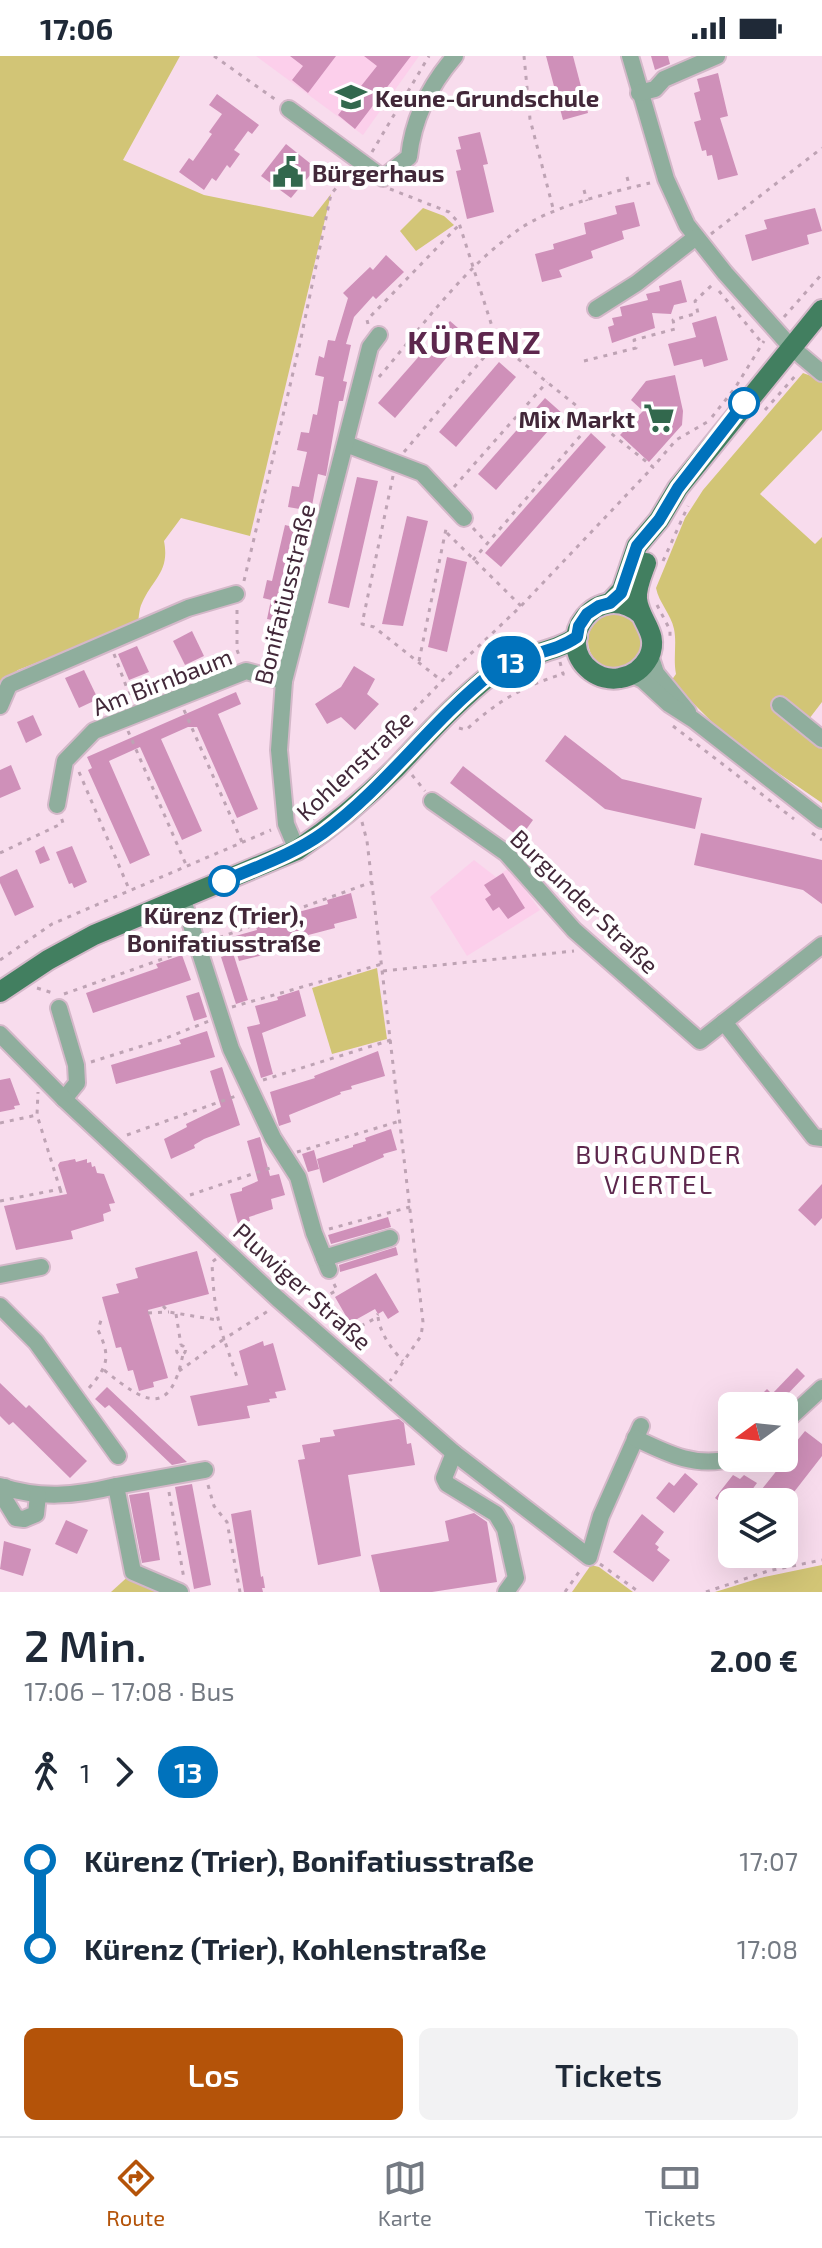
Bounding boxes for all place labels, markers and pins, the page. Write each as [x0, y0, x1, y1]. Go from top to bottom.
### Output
school or university icon: Keune-Grundschule [334, 80, 368, 114]
place label: Keune-Grundschule [375, 83, 599, 112]
public building icon: Bürgerhaus [271, 155, 305, 189]
place label: Bürgerhaus [312, 158, 444, 187]
unlabelled marker [729, 388, 759, 418]
supermarket icon: Mix Markt [642, 401, 676, 435]
place label: Mix Markt [518, 404, 635, 433]
marker: Kürenz (Trier), Bonifatiusstraße [209, 866, 239, 896]
place label: Kürenz (Trier), Bonifatiusstraße [127, 900, 321, 957]

